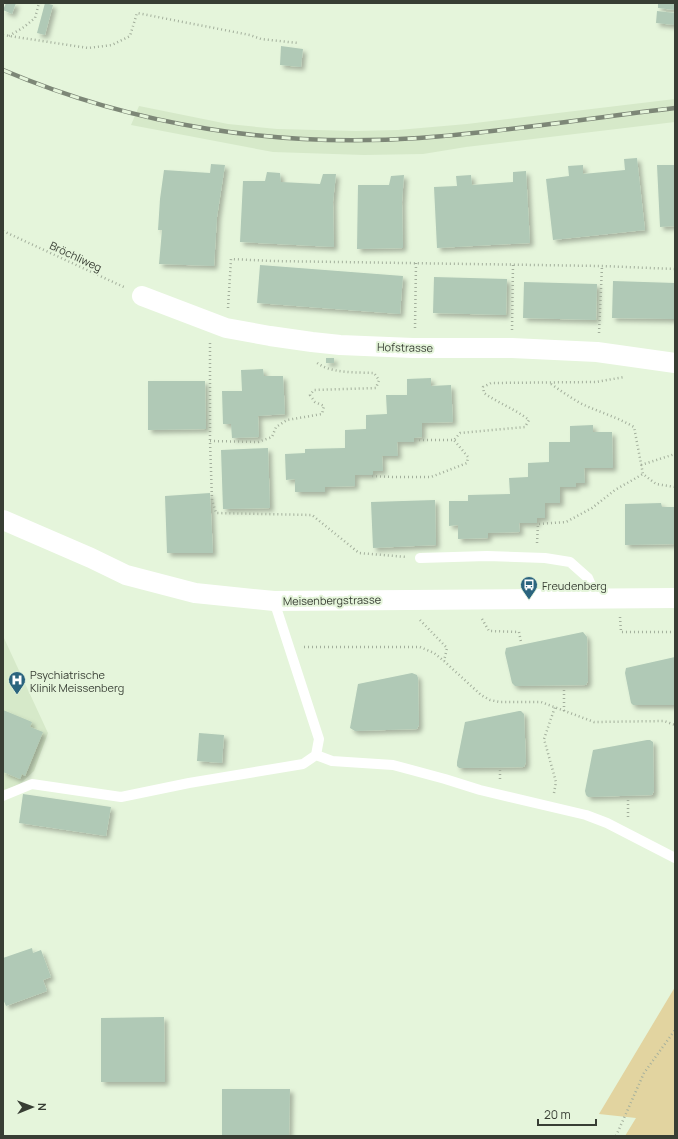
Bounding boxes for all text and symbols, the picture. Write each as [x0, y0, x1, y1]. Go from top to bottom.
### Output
street label: Bröchliweg [47, 237, 105, 275]
street label: Hofstrasse [377, 339, 434, 355]
bus stop icon: Freudenberg [519, 575, 539, 600]
place label: Freudenberg [542, 578, 607, 593]
street label: Meisenbergstrasse [283, 592, 382, 608]
place label: Psychiatrische Klinik Meissenberg [30, 667, 124, 695]
hospital icon: Psychiatrische Klinik Meissenberg [7, 670, 27, 695]
north arrow [12, 1087, 52, 1127]
scale bar [538, 1101, 596, 1127]
text: N [35, 1103, 50, 1111]
text: 20 m [544, 1106, 571, 1123]

